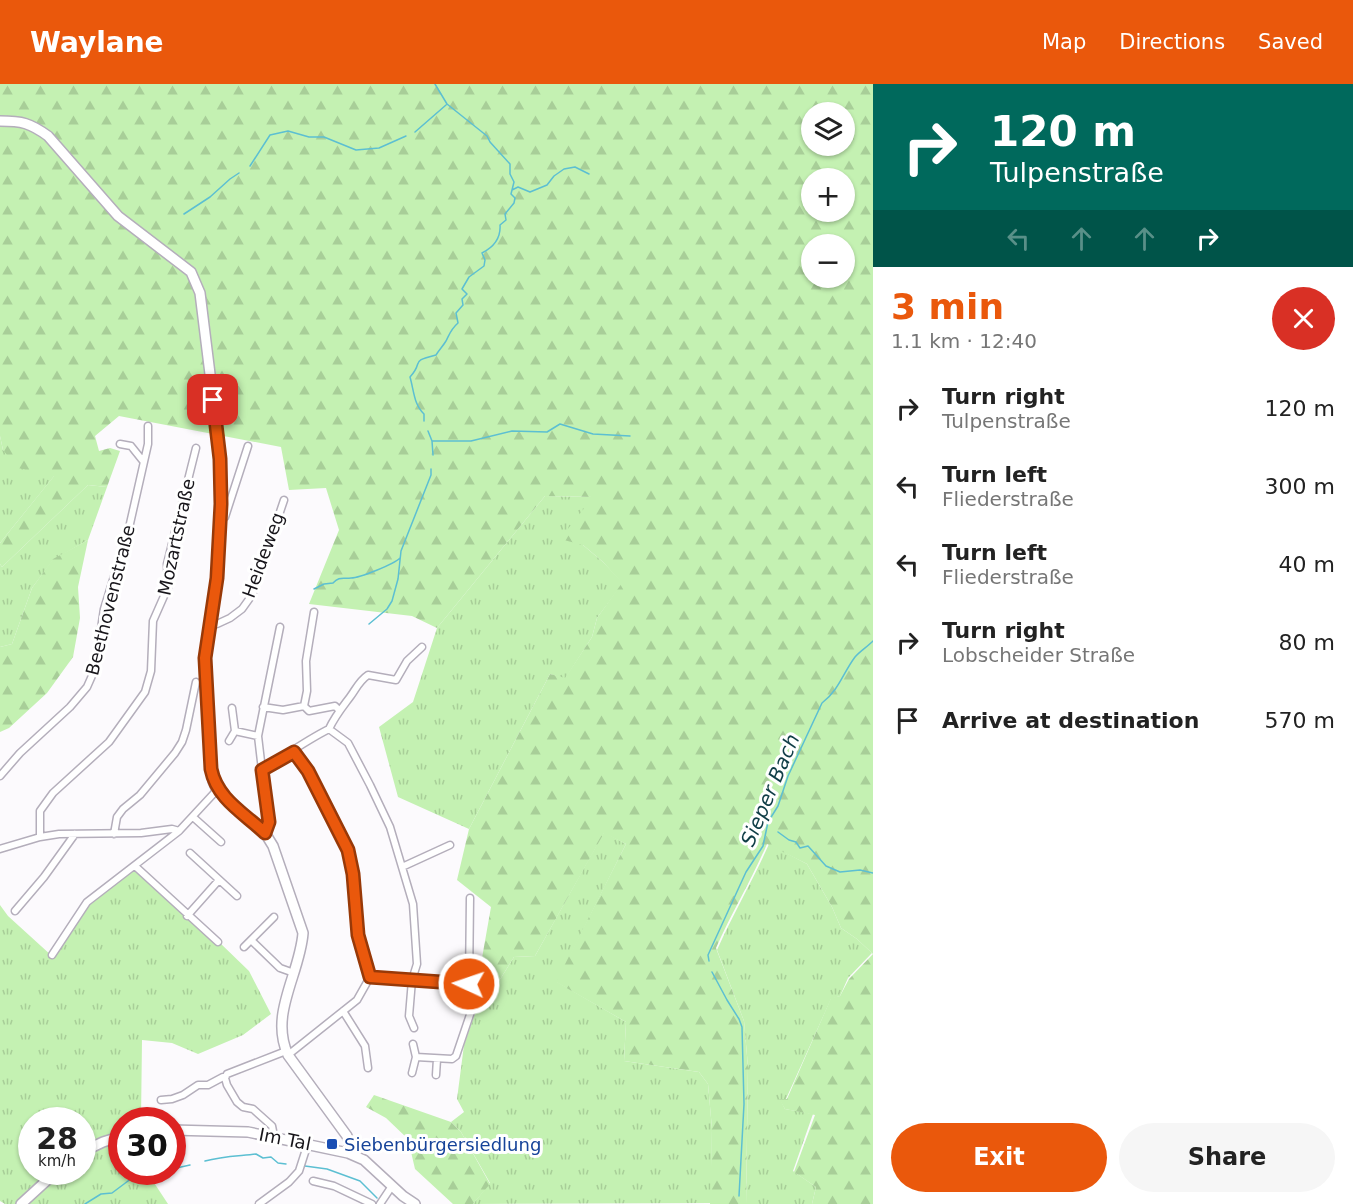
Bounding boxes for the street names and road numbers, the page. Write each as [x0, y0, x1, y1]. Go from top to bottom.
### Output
street label: Mozartstraße [153, 477, 199, 597]
street label: Heideweg [238, 509, 288, 601]
street label: Beethovenstraße [81, 523, 139, 677]
street label: Im Tal [257, 1124, 313, 1154]

